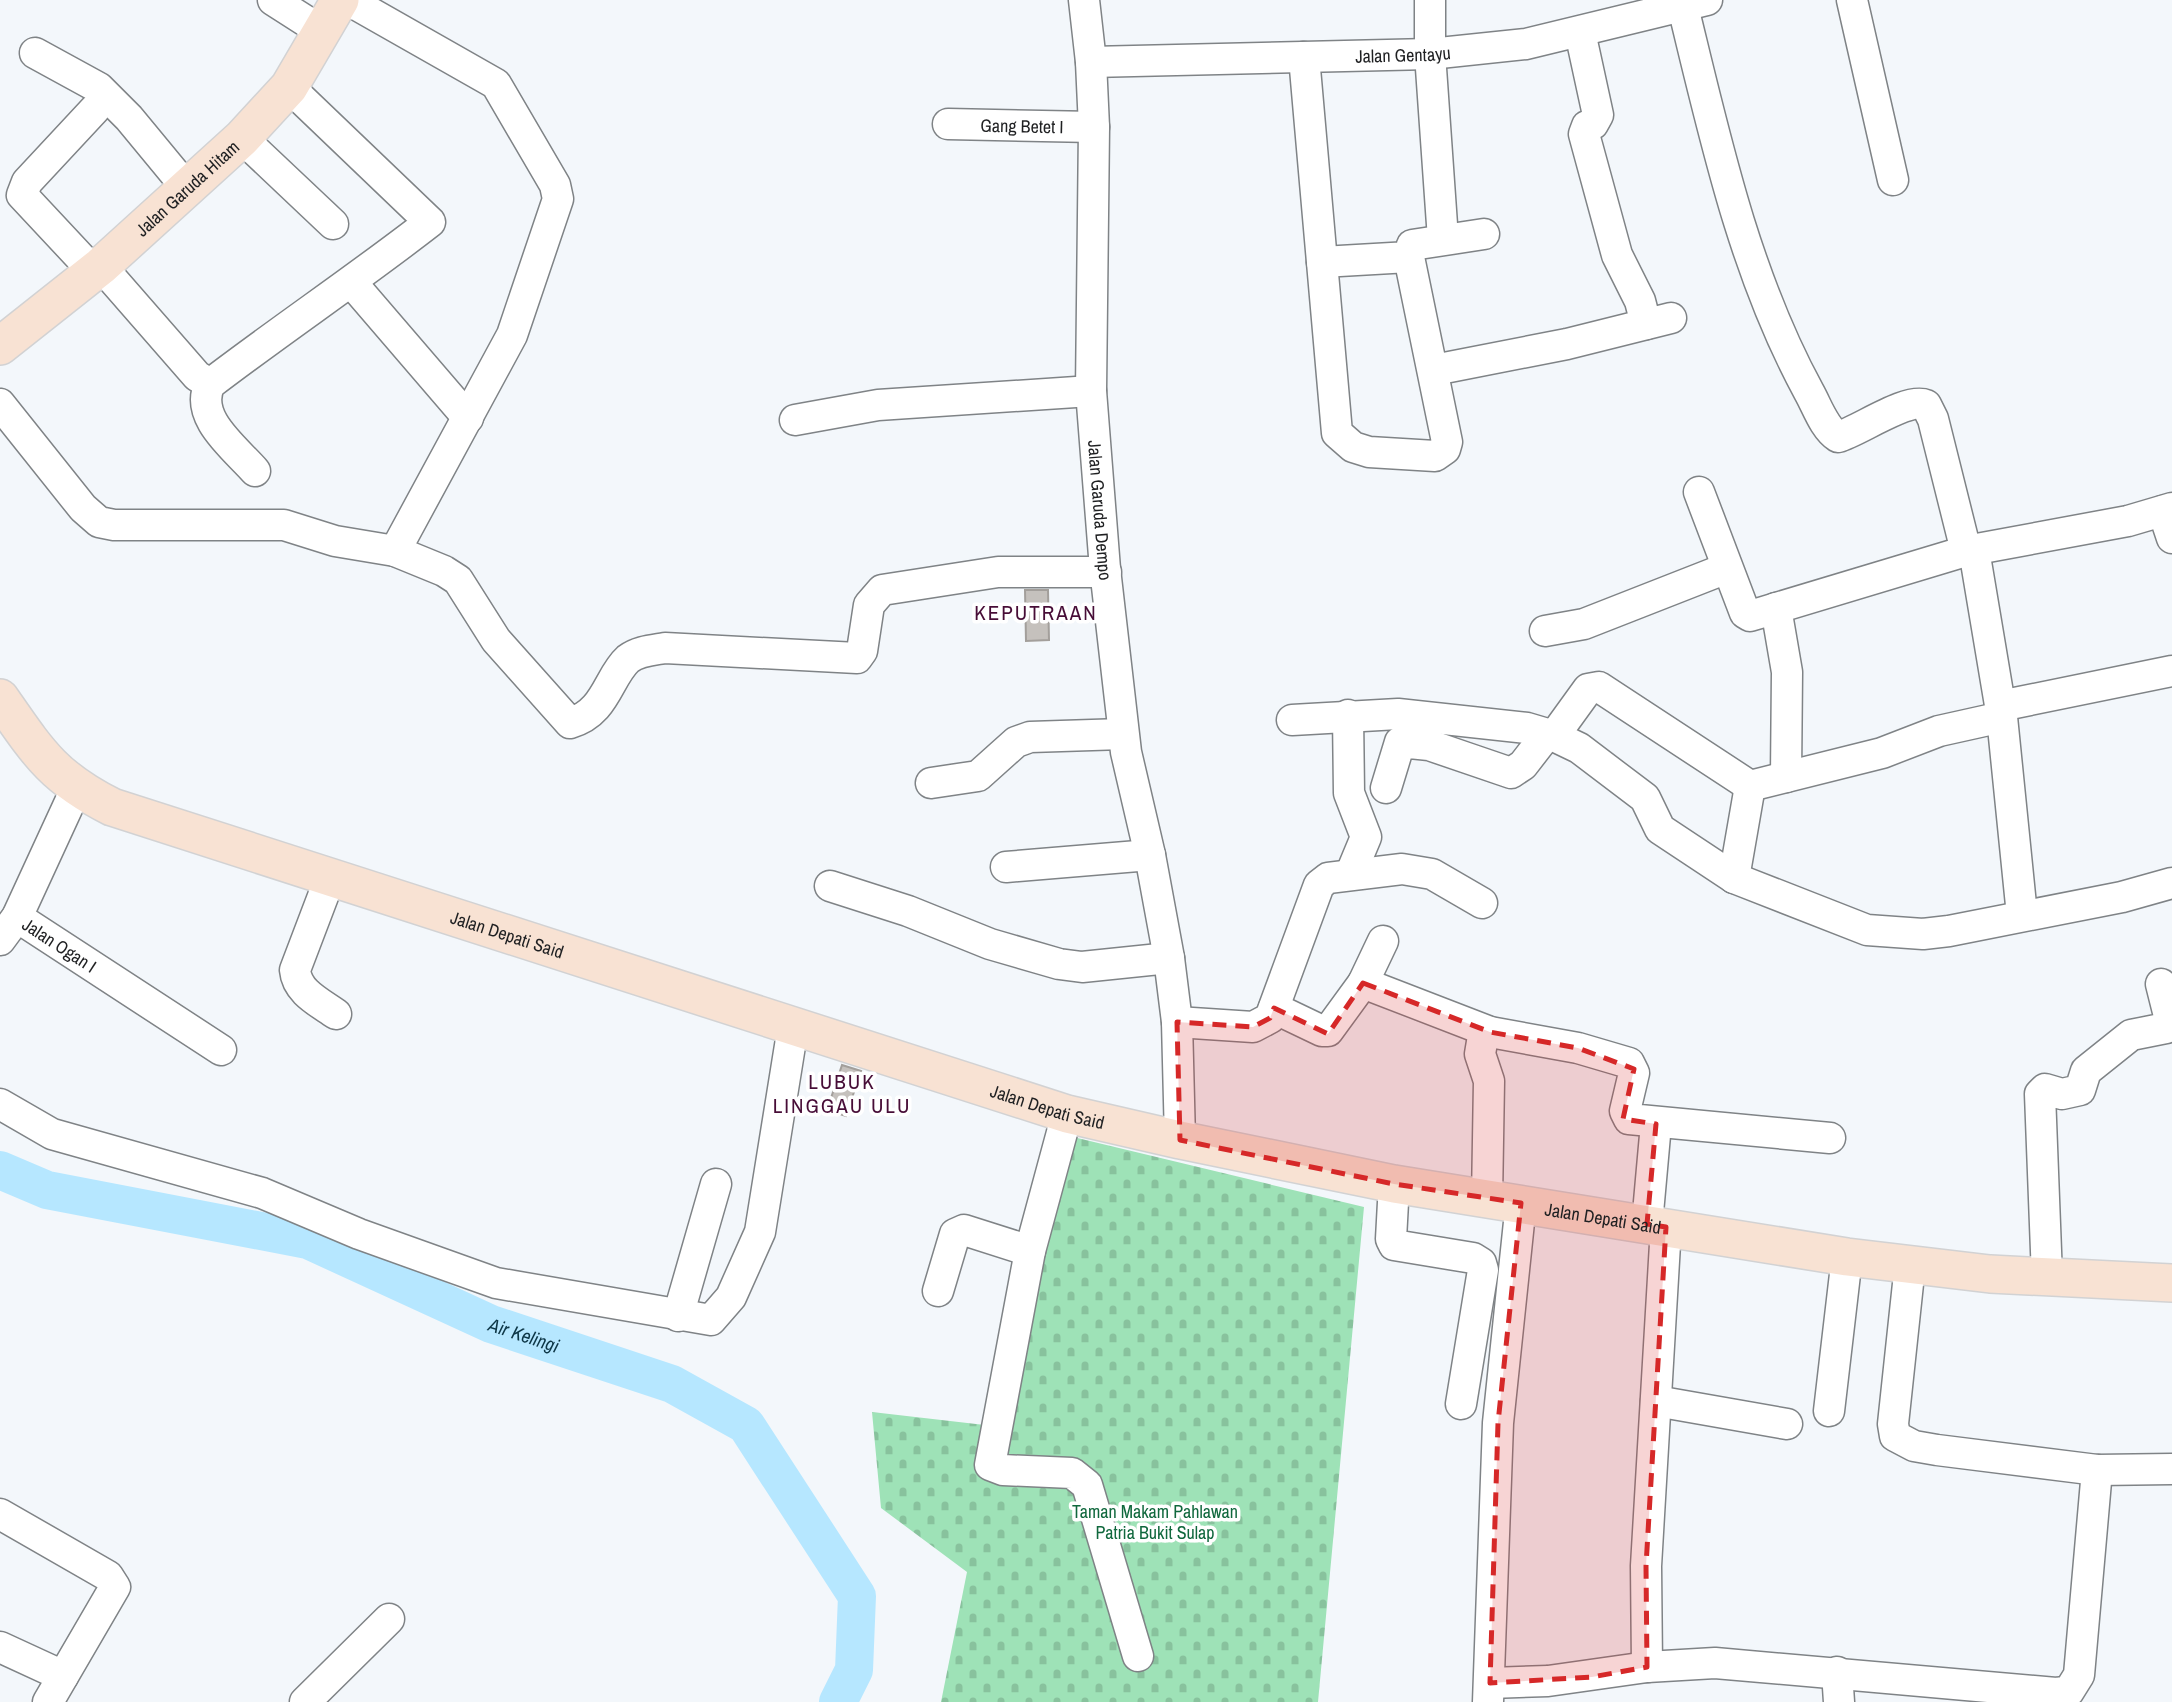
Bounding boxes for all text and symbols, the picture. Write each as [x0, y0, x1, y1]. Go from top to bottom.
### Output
street label: Jalan Gentayu [1355, 39, 1452, 68]
street label: Gang Betet I [980, 112, 1064, 139]
street label: Jalan Garuda Hitam [130, 134, 244, 242]
street label: Jalan Garuda Dempo [1082, 439, 1119, 582]
district label: KEPUTRAAN [974, 598, 1098, 627]
street label: Jalan Depati Said [448, 904, 567, 964]
street label: Jalan Ogan I [18, 911, 102, 978]
district label: LUBUK LINGGAU ULU [773, 1067, 911, 1120]
street label: Jalan Depati Said [987, 1078, 1107, 1135]
street label: Jalan Depati Said [1543, 1196, 1663, 1239]
water label: Air Kelingi [484, 1311, 563, 1359]
park label: Taman Makam Pahlawan Patria Bukit Sulap [1072, 1499, 1238, 1545]

